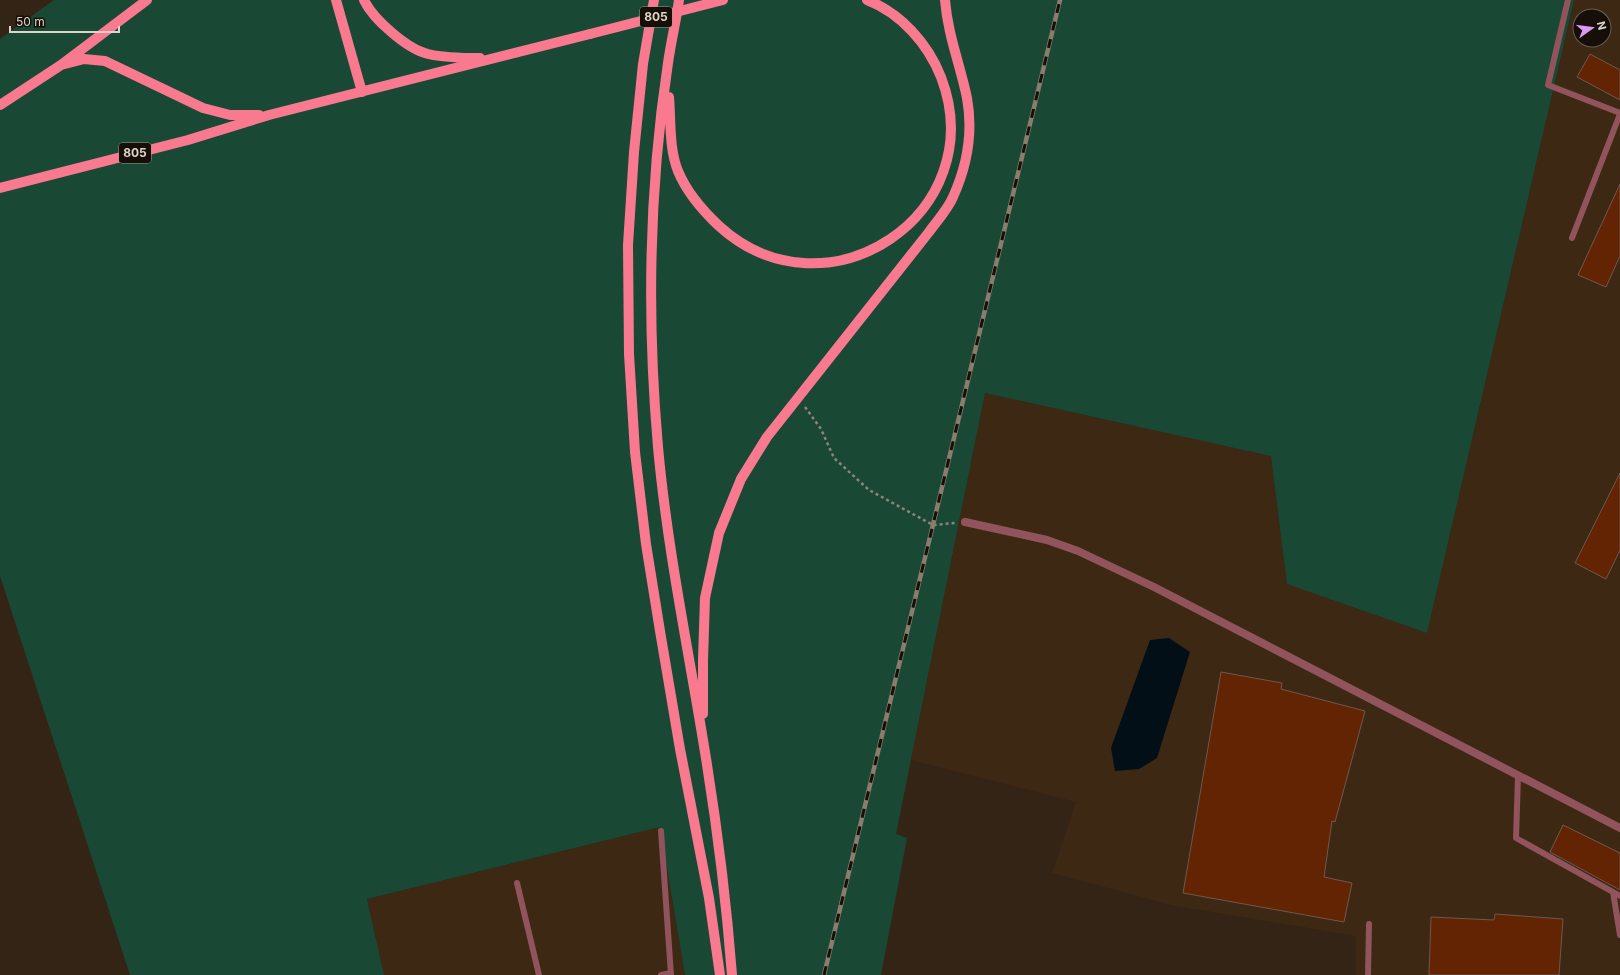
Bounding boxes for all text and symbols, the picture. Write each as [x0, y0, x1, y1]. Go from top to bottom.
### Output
road number: 805 [640, 7, 672, 27]
scale bar [10, 8, 119, 34]
north arrow [1572, 8, 1612, 48]
text: 50 m [16, 14, 45, 29]
text: N [1594, 20, 1610, 31]
road number: 805 [119, 143, 151, 163]

